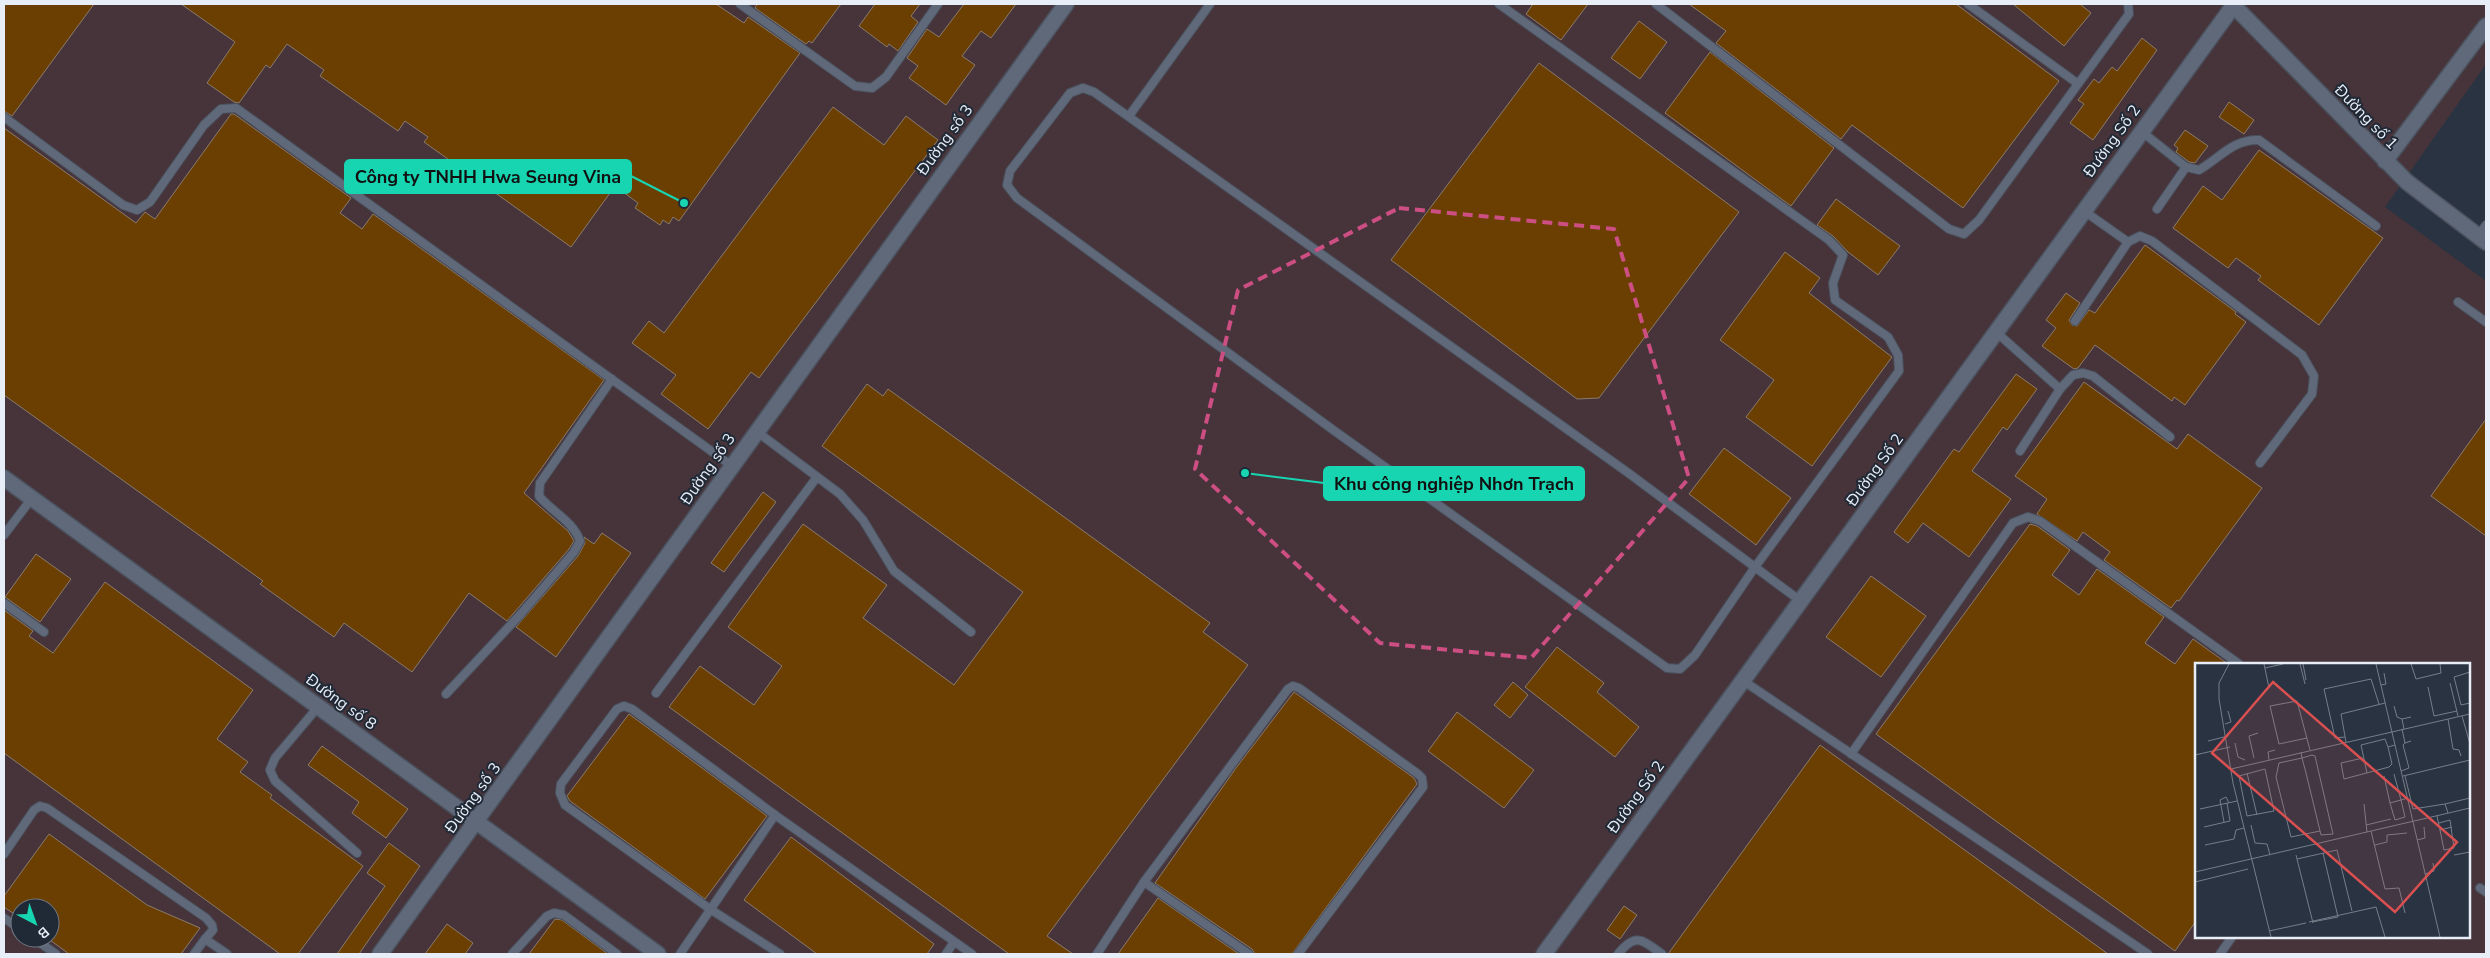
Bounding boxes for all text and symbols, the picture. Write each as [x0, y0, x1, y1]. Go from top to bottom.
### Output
street label: Đường số 1 [2329, 79, 2403, 154]
street label: Đường số 3 [911, 100, 978, 181]
street label: Đường Số 2 [2078, 100, 2146, 183]
callout: Công ty TNHH Hwa Seung Vina [345, 160, 631, 193]
text: Công ty TNHH Hwa Seung Vina [355, 165, 621, 189]
street label: Đường số 3 [675, 429, 741, 510]
street label: Đường Số 2 [1841, 429, 1909, 512]
callout: Khu công nghiệp Nhơn Trạch [1324, 467, 1584, 500]
text: Khu công nghiệp Nhơn Trạch [1334, 472, 1574, 496]
inset map [2195, 663, 2470, 938]
street label: Đường số 8 [300, 668, 381, 735]
street label: Đường Số 2 [1602, 756, 1670, 839]
street label: Đường số 3 [439, 758, 506, 839]
north arrow [10, 898, 60, 948]
text: B [33, 922, 53, 943]

